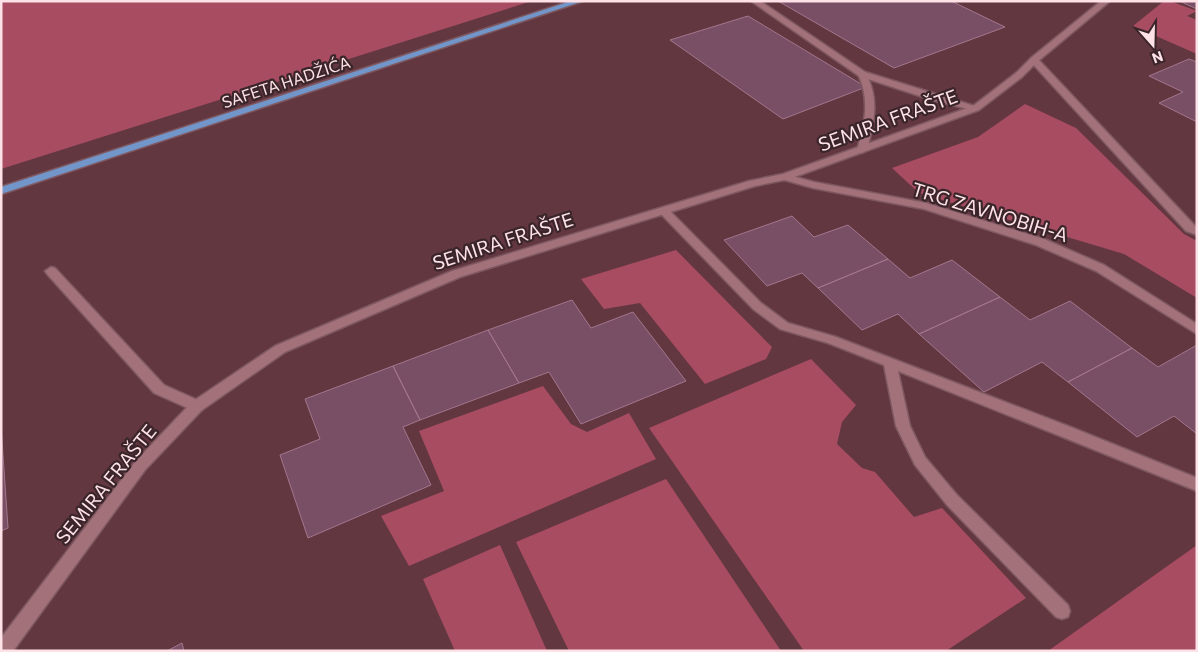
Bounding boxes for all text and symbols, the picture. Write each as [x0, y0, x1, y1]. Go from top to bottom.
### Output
north arrow [1128, 20, 1178, 70]
text: N [1150, 48, 1165, 67]
street label: SAFETA HADŽIĆA [219, 52, 352, 111]
street label: SEMIRA FRAŠTE [815, 83, 961, 155]
street label: TRG ZAVNOBIH-A [909, 177, 1071, 246]
street label: SEMIRA FRAŠTE [429, 206, 576, 274]
street label: SEMIRA FRAŠTE [50, 419, 161, 548]

